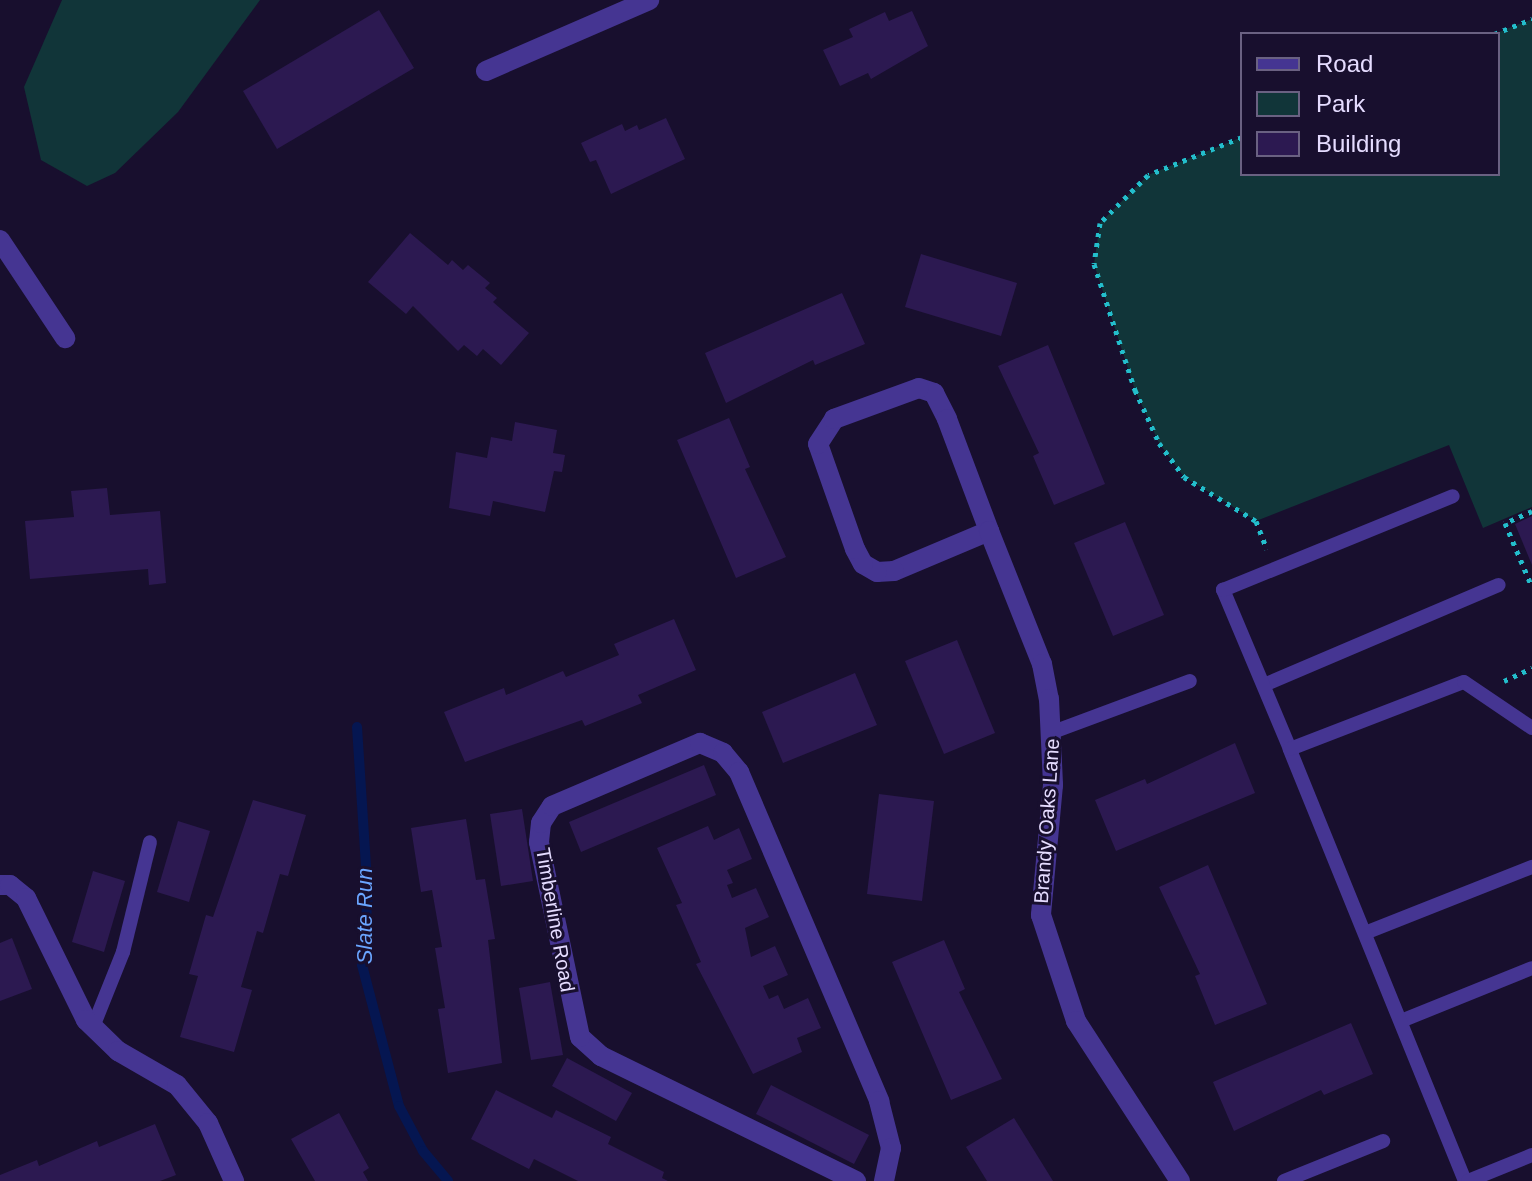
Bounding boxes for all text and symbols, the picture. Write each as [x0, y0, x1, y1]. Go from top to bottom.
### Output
legend [1240, 32, 1500, 176]
text: Road [1316, 50, 1373, 77]
text: Park [1316, 90, 1365, 117]
text: Building [1316, 130, 1401, 157]
street label: Brandy Oaks Lane [1029, 738, 1065, 904]
street label: Timberline Road [531, 846, 579, 994]
water label: Slate Run [352, 868, 378, 964]

